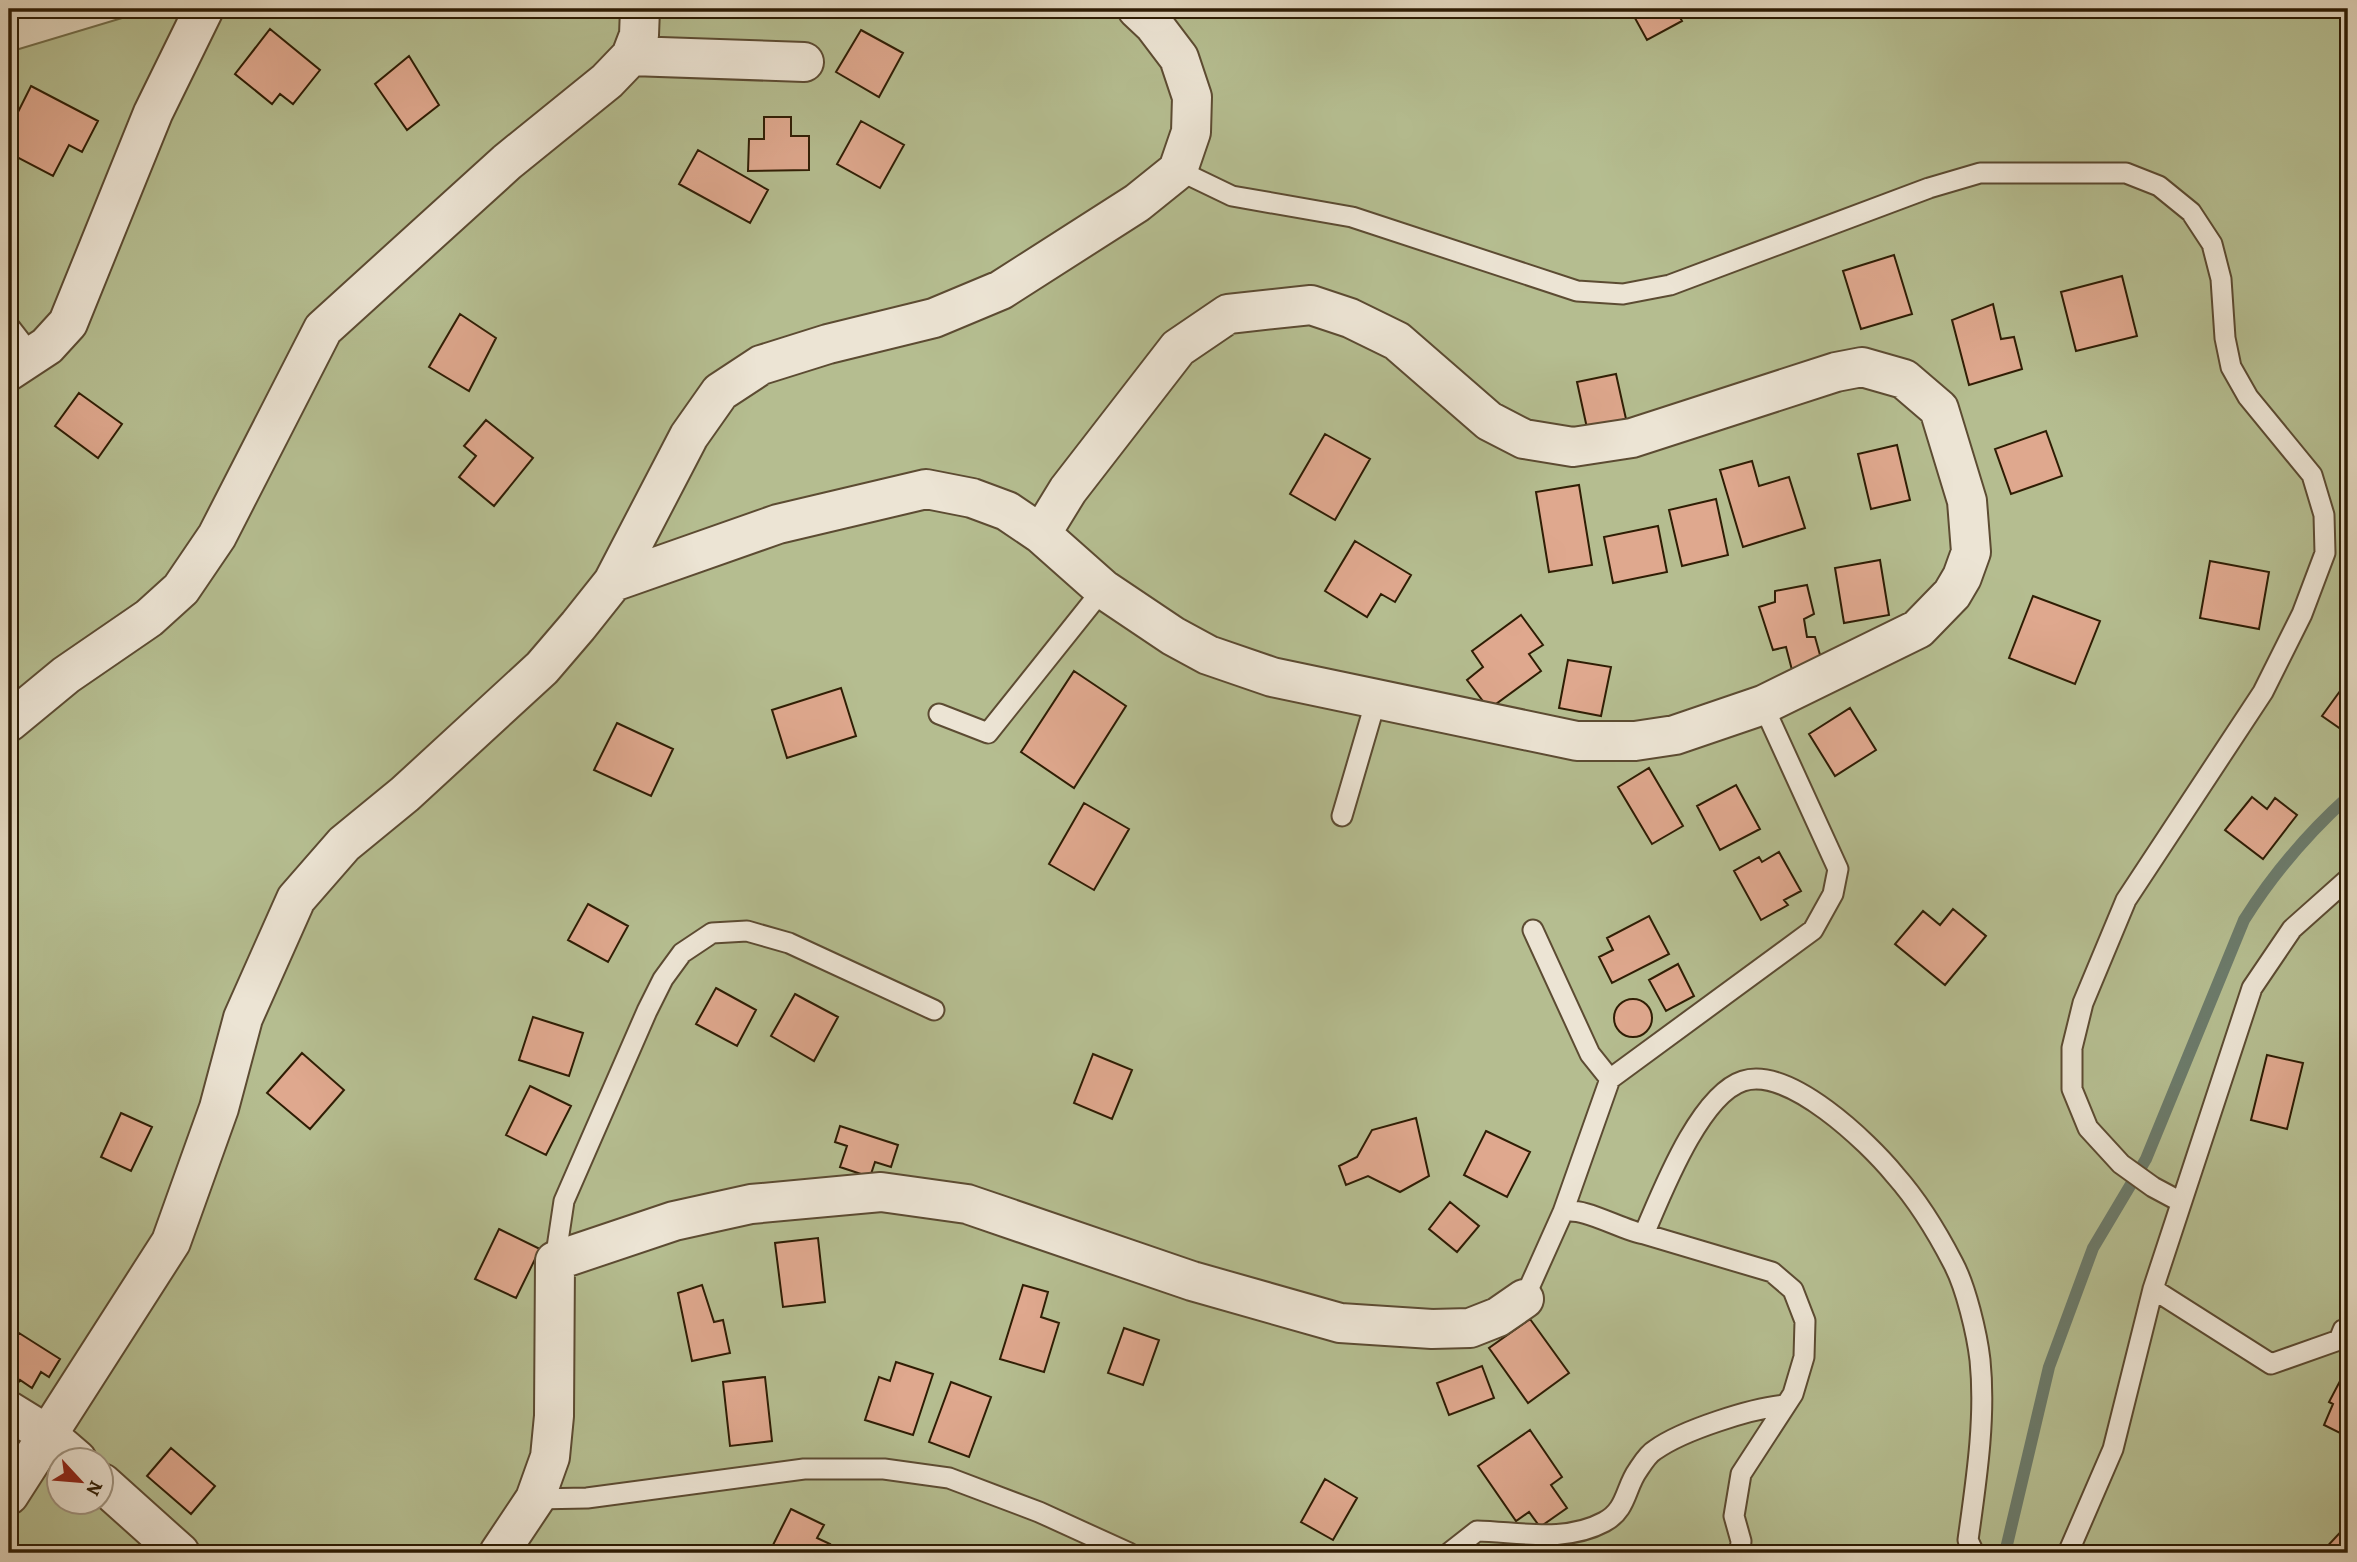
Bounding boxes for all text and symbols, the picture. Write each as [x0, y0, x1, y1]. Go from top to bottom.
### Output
north arrow [46, 1446, 116, 1516]
text: N [80, 1476, 109, 1500]

